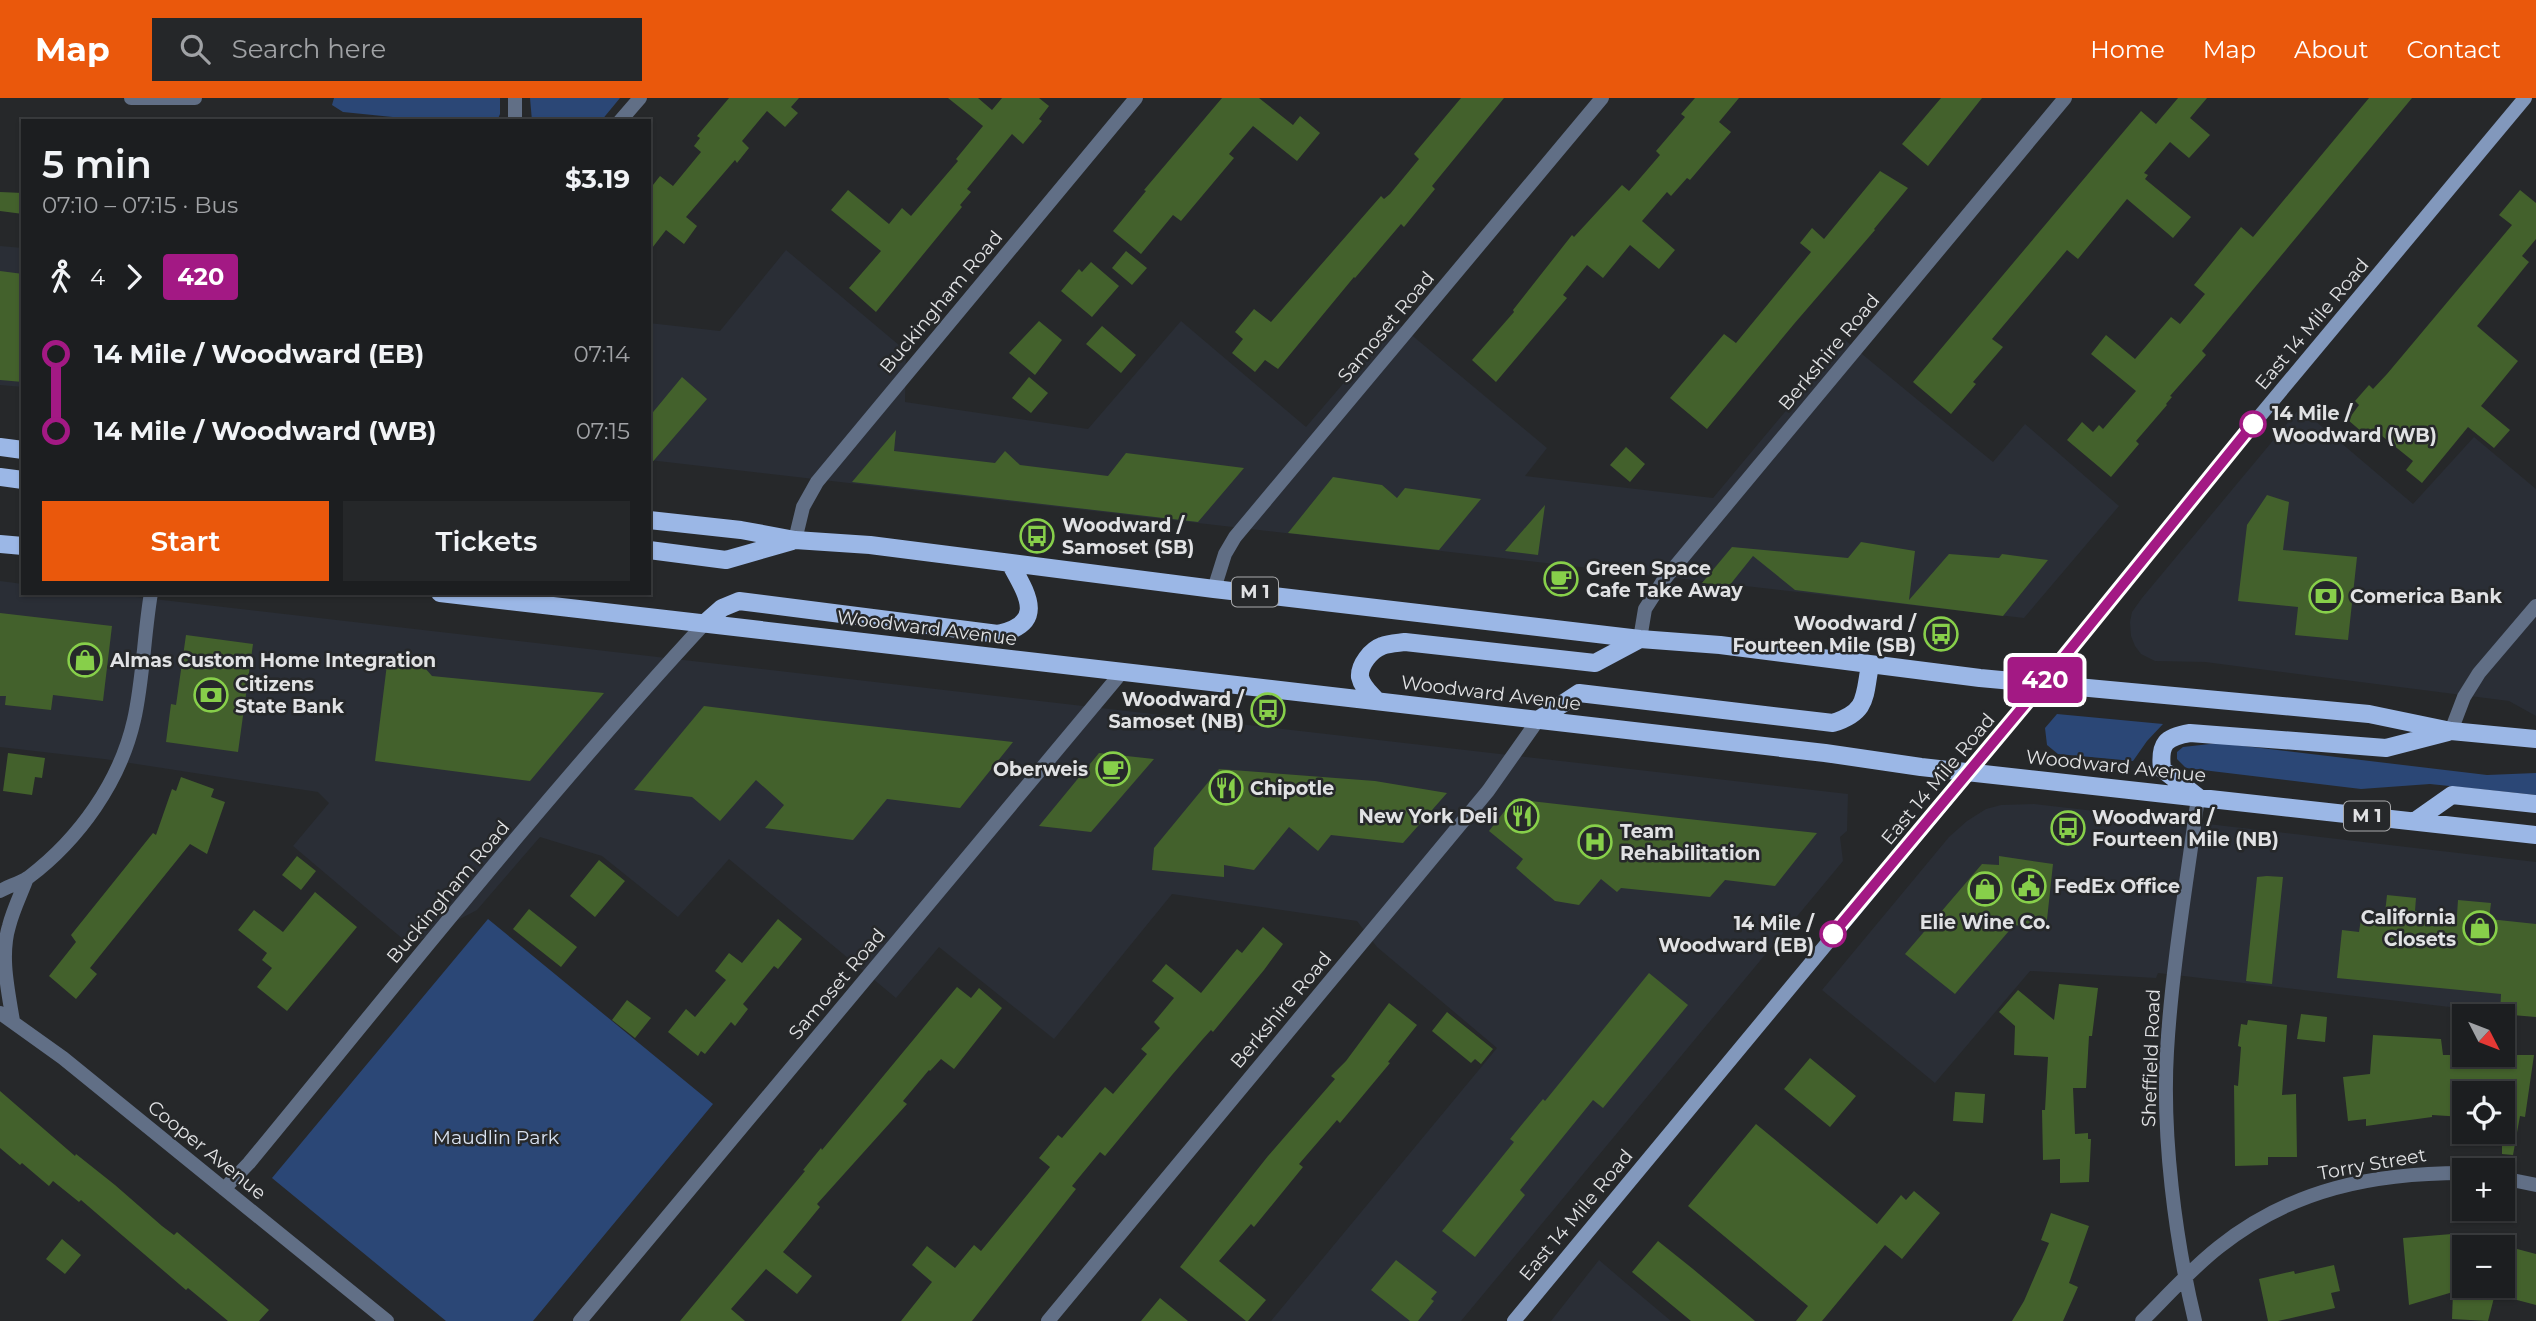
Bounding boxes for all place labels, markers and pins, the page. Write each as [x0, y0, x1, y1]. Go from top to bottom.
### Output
place label: 14 Mile / Woodward (WB) [2272, 402, 2437, 447]
marker: 14 Mile / Woodward (WB) [2240, 411, 2266, 437]
place label: Woodward / Samoset (SB) [1062, 514, 1194, 559]
bus stop icon: Woodward / Samoset (SB) [1018, 517, 1056, 555]
place label: Green Space Cafe Take Away [1586, 557, 1743, 602]
cafe icon: Green Space Cafe Take Away [1542, 560, 1580, 598]
bank icon: Comerica Bank [2307, 577, 2345, 615]
place label: Comerica Bank [2350, 585, 2502, 608]
place label: Woodward / Fourteen Mile (SB) [1733, 612, 1918, 657]
bus stop icon: Woodward / Fourteen Mile (SB) [1922, 615, 1960, 653]
shop icon: Almas Custom Home Integration [66, 641, 104, 679]
place label: Almas Custom Home Integration [109, 649, 436, 672]
place label: Citizens State Bank [235, 673, 344, 718]
bank icon: Citizens State Bank [192, 676, 230, 714]
place label: Woodward / Samoset (NB) [1109, 688, 1246, 733]
bus stop icon: Woodward / Samoset (NB) [1249, 691, 1287, 729]
cafe icon: Oberweis [1094, 750, 1132, 788]
place label: Oberweis [993, 758, 1088, 781]
restaurant icon: Chipotle [1207, 769, 1245, 807]
place label: Chipotle [1250, 777, 1334, 800]
restaurant icon: New York Deli [1503, 797, 1541, 835]
place label: New York Deli [1358, 805, 1498, 828]
place label: Woodward / Fourteen Mile (NB) [2092, 806, 2279, 851]
bus stop icon: Woodward / Fourteen Mile (NB) [2049, 809, 2087, 847]
place label: Team Rehabilitation [1620, 820, 1760, 865]
hospital icon: Team Rehabilitation [1576, 823, 1614, 861]
public building icon: FedEx Office [2010, 867, 2048, 905]
shop icon: Elie Wine Co. [1966, 870, 2004, 908]
place label: FedEx Office [2054, 875, 2180, 898]
place label: California Closets [2361, 906, 2456, 951]
shop icon: California Closets [2461, 909, 2499, 947]
place label: Elie Wine Co. [1920, 911, 2050, 934]
place label: 14 Mile / Woodward (EB) [1658, 912, 1816, 957]
marker: 14 Mile / Woodward (EB) [1820, 921, 1846, 947]

